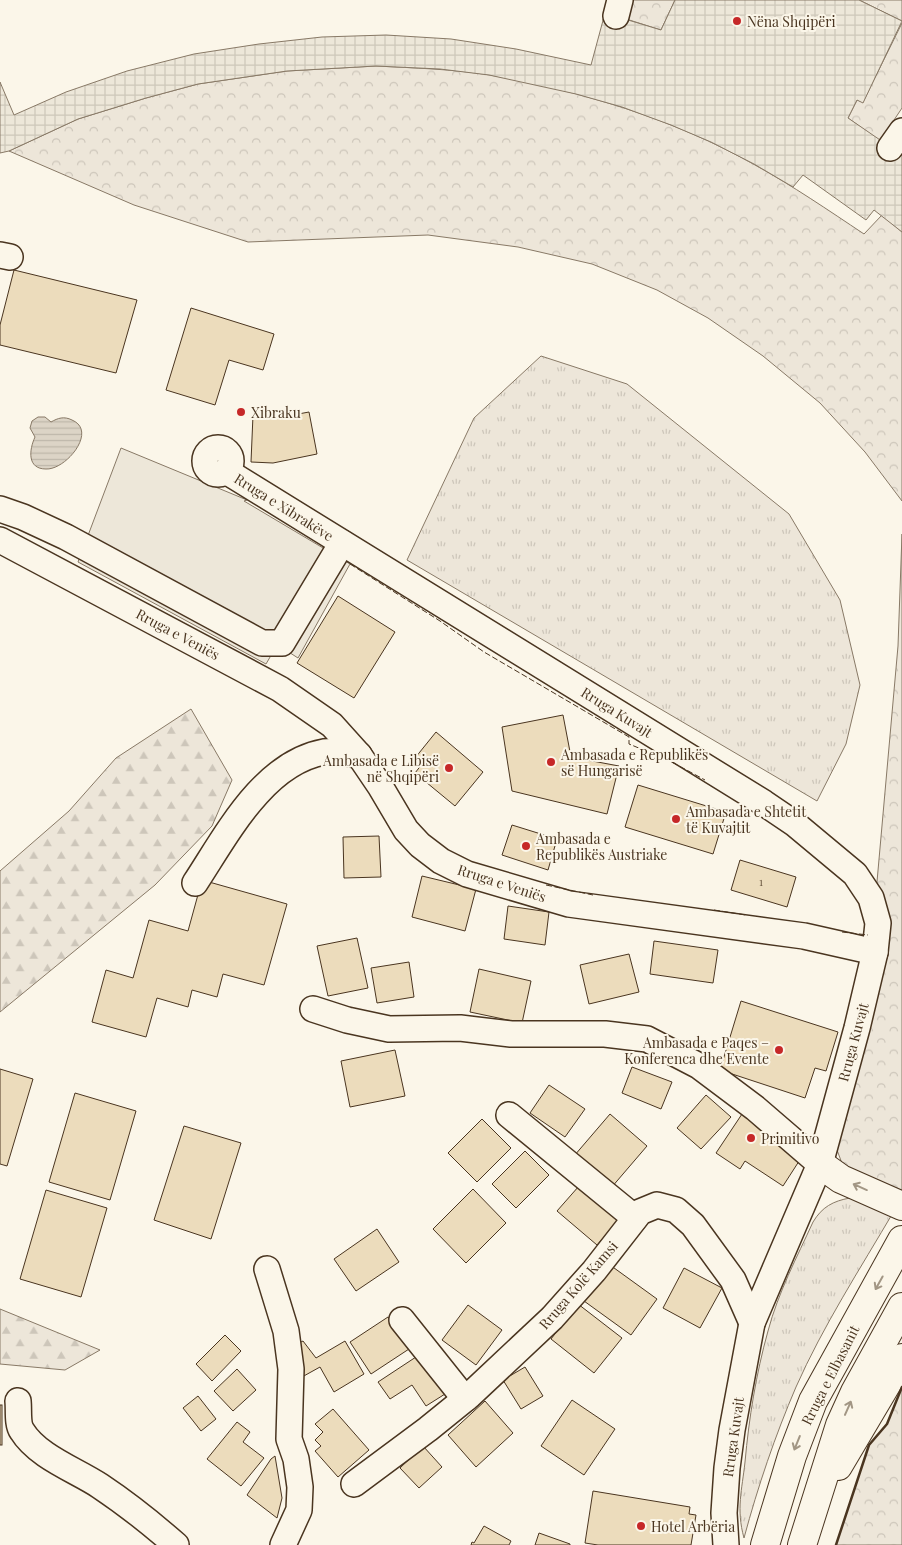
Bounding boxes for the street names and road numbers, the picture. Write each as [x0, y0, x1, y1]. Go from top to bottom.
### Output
street label: Rruga e Xibrakëve [231, 469, 337, 545]
street label: Rruga e Veniës [133, 604, 223, 664]
street label: Rruga Kuvajt [578, 683, 657, 742]
street label: Rruga e Veniës [455, 860, 549, 906]
street label: Rruga Kuvajt [833, 1000, 873, 1083]
street label: Rruga Kolë Kamsi [534, 1237, 622, 1333]
street label: Rruga e Elbasanit [797, 1321, 864, 1428]
street label: Rruga Kuvajt [718, 1395, 748, 1478]

